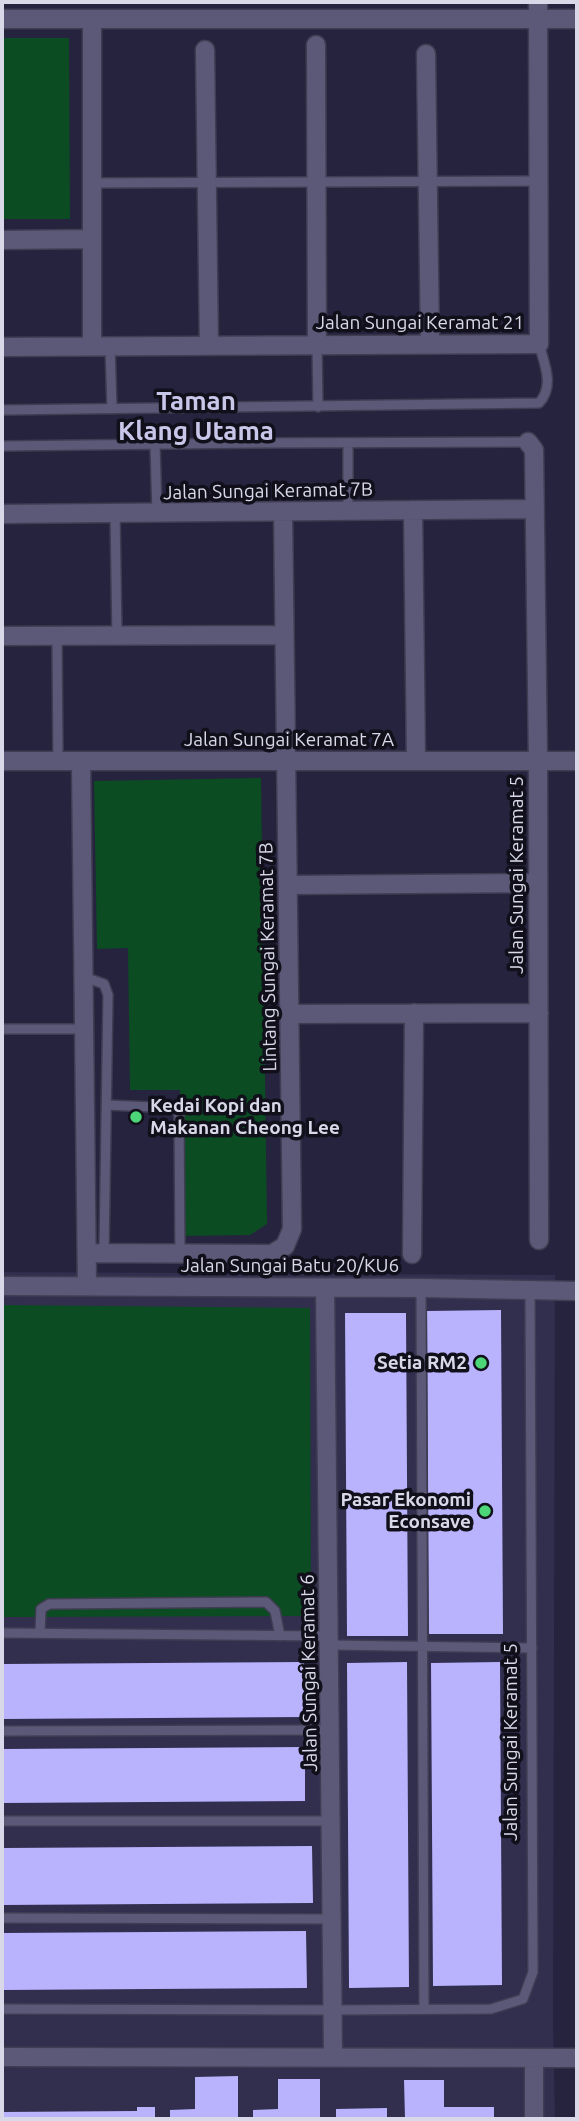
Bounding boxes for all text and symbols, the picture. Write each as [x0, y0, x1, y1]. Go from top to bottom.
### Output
street label: Jalan Sungai Keramat 21 [316, 312, 524, 334]
district label: Taman Klang Utama [118, 385, 274, 446]
street label: Jalan Sungai Keramat 7B [163, 478, 373, 504]
street label: Jalan Sungai Keramat 7A [184, 729, 394, 751]
street label: Jalan Sungai Keramat 5 [506, 776, 528, 974]
street label: Lintang Sungai Keramat 7B [255, 842, 281, 1072]
place label: Kedai Kopi dan Makanan Cheong Lee [150, 1095, 340, 1139]
marker: Kedai Kopi dan Makanan Cheong Lee [128, 1109, 144, 1125]
street label: Jalan Sungai Batu 20/KU6 [181, 1255, 399, 1277]
place label: Setia RM2 [377, 1352, 467, 1374]
marker: Setia RM2 [473, 1355, 489, 1371]
place label: Pasar Ekonomi Econsave [340, 1489, 471, 1533]
marker: Pasar Ekonomi Econsave [477, 1503, 493, 1519]
street label: Jalan Sungai Keramat 6 [296, 1574, 322, 1772]
street label: Jalan Sungai Keramat 5 [500, 1643, 522, 1841]

